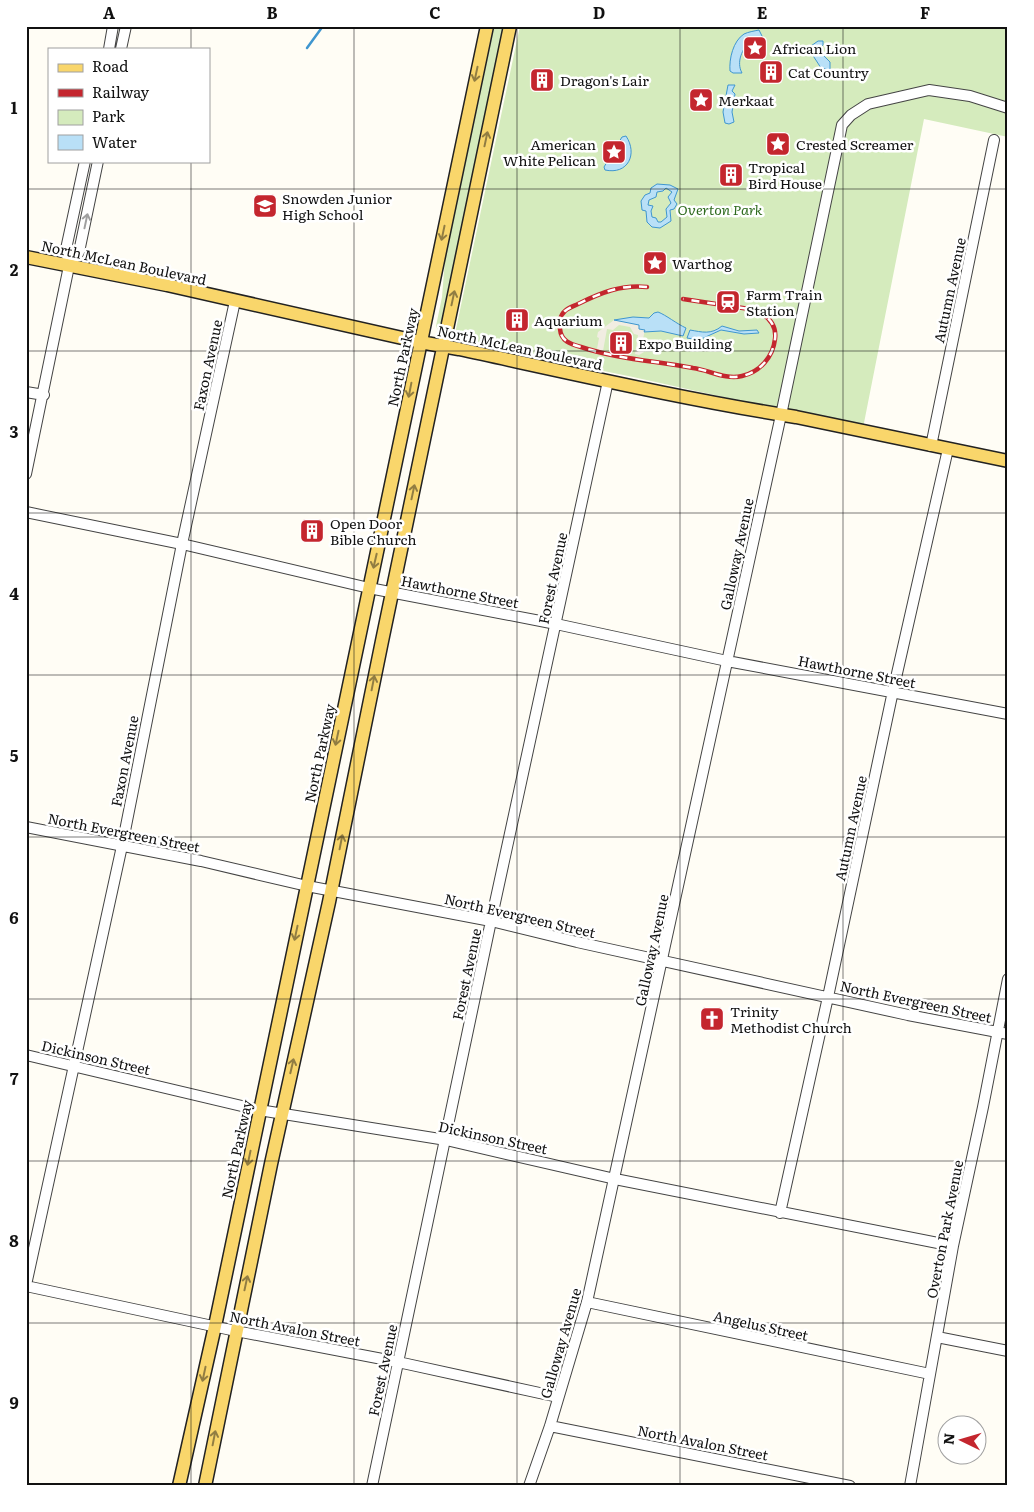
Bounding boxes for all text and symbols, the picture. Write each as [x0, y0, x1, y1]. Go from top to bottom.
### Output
text: A [103, 0, 115, 24]
text: B [266, 0, 278, 24]
text: C [429, 0, 441, 24]
text: D [593, 0, 605, 24]
text: E [757, 0, 768, 24]
text: F [920, 0, 930, 24]
place icon: African Lion [742, 35, 768, 61]
place label: African Lion [772, 38, 856, 58]
legend [48, 48, 210, 162]
text: Road [92, 54, 128, 77]
building icon: Cat Country [758, 59, 784, 85]
place label: Cat Country [788, 62, 870, 82]
one-way arrow [471, 66, 481, 82]
building icon: Dragon's Lair [529, 67, 555, 93]
place label: Dragon's Lair [560, 70, 649, 90]
text: Railway [92, 80, 150, 103]
place icon: Merkaat [688, 87, 714, 113]
place label: Merkaat [718, 90, 774, 110]
text: 1 [11, 95, 18, 119]
text: Park [92, 104, 126, 127]
text: Water [92, 130, 137, 153]
one-way arrow [482, 131, 492, 147]
place icon: Crested Screamer [765, 131, 791, 157]
place label: American White Pelican [503, 134, 596, 170]
place label: Crested Screamer [796, 134, 914, 154]
place icon: American White Pelican [601, 139, 627, 165]
place label: Tropical Bird House [748, 157, 822, 193]
building icon: Tropical Bird House [718, 162, 744, 188]
place label: Snowden Junior High School [282, 188, 392, 224]
school or university icon: Snowden Junior High School [252, 193, 278, 219]
park label: Overton Park [677, 199, 763, 219]
one-way arrow [81, 213, 91, 229]
one-way arrow [438, 225, 447, 241]
street label: North McLean Boulevard [40, 235, 209, 289]
street label: Autumn Avenue [928, 235, 970, 345]
place icon: Warthog [642, 250, 668, 276]
place label: Warthog [672, 253, 732, 273]
text: 2 [10, 257, 19, 281]
place label: Farm Train Station [746, 284, 823, 320]
station icon: Farm Train Station [715, 289, 741, 315]
one-way arrow [449, 290, 459, 306]
street label: North Parkway [382, 305, 422, 408]
building icon: Aquarium [504, 307, 530, 333]
place label: Aquarium [534, 310, 603, 330]
street label: Faxon Avenue [188, 318, 226, 412]
street label: North McLean Boulevard [436, 320, 605, 374]
building icon: Expo Building [608, 330, 634, 356]
place label: Expo Building [638, 333, 732, 353]
one-way arrow [405, 382, 414, 398]
text: 3 [10, 419, 19, 443]
one-way arrow [409, 485, 418, 501]
street label: Galloway Avenue [714, 496, 758, 612]
place label: Open Door Bible Church [330, 513, 417, 549]
building icon: Open Door Bible Church [299, 518, 325, 544]
street label: Forest Avenue [533, 530, 571, 626]
one-way arrow [370, 552, 379, 568]
street label: Hawthorne Street [399, 570, 521, 612]
text: 4 [9, 581, 19, 605]
street label: Hawthorne Street [796, 650, 918, 692]
one-way arrow [369, 675, 379, 691]
street label: North Parkway [299, 701, 339, 804]
street label: Faxon Avenue [105, 714, 143, 808]
one-way arrow [332, 730, 341, 746]
text: 5 [10, 743, 19, 767]
street label: Autumn Avenue [829, 773, 871, 883]
street label: North Evergreen Street [46, 807, 202, 857]
one-way arrow [337, 835, 347, 851]
street label: North Evergreen Street [442, 888, 598, 942]
street label: Galloway Avenue [629, 892, 673, 1008]
text: 6 [9, 905, 19, 929]
one-way arrow [291, 925, 301, 941]
street label: Forest Avenue [447, 926, 485, 1022]
street label: North Evergreen Street [838, 975, 994, 1027]
place label: Trinity Methodist Church [730, 1001, 852, 1037]
church icon: Trinity Methodist Church [699, 1006, 725, 1032]
street label: Dickinson Street [40, 1035, 153, 1079]
one-way arrow [288, 1058, 297, 1074]
text: 7 [10, 1066, 19, 1090]
street label: North Parkway [216, 1097, 256, 1200]
street label: Dickinson Street [437, 1116, 550, 1158]
one-way arrow [244, 1149, 253, 1165]
street label: Overton Park Avenue [921, 1158, 967, 1300]
text: 8 [9, 1228, 19, 1252]
one-way arrow [241, 1276, 251, 1292]
street label: Galloway Avenue [535, 1285, 585, 1401]
street label: Angelus Street [712, 1305, 811, 1345]
street label: North Avalon Street [228, 1306, 362, 1351]
street label: Forest Avenue [363, 1322, 401, 1418]
one-way arrow [199, 1366, 209, 1382]
text: 9 [9, 1390, 19, 1414]
north arrow [936, 1414, 986, 1464]
street label: North Avalon Street [636, 1420, 770, 1465]
one-way arrow [210, 1430, 220, 1446]
text: N [938, 1432, 959, 1446]

